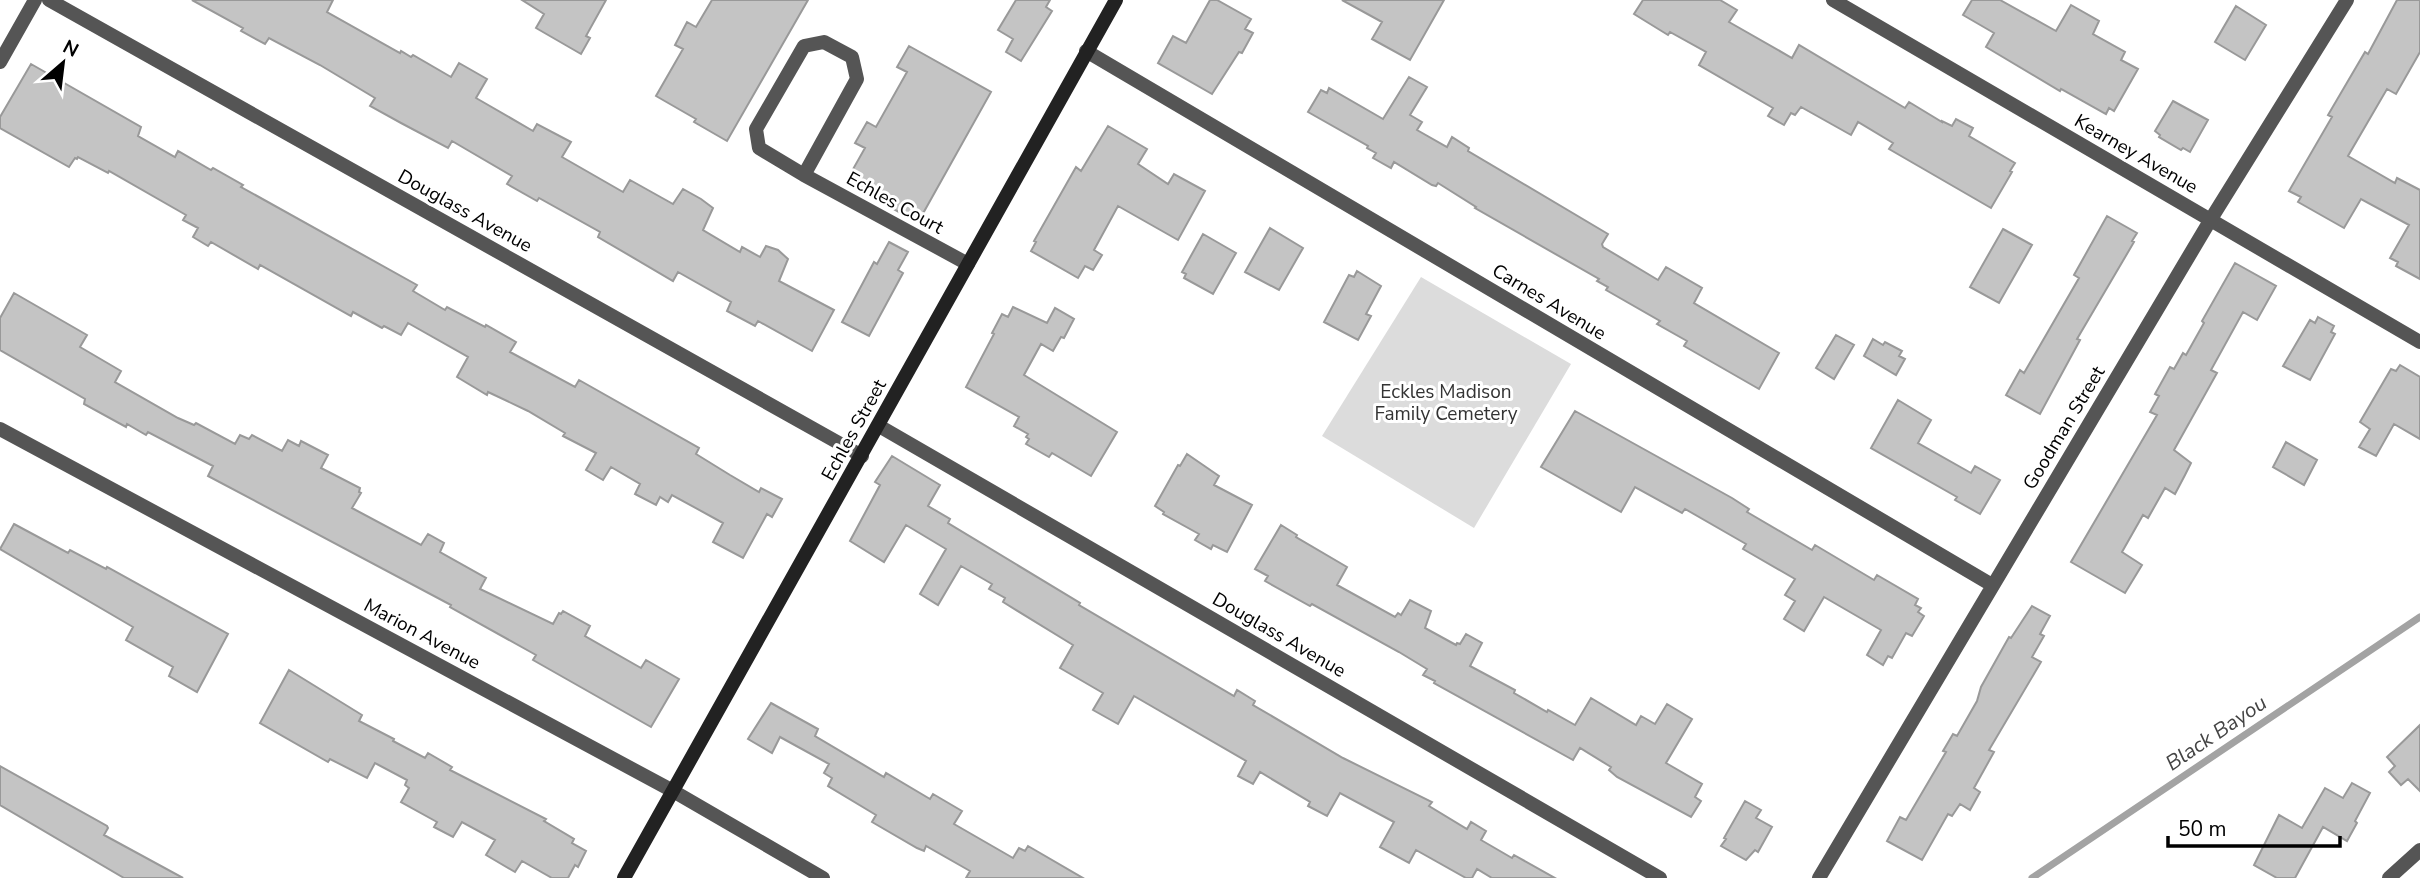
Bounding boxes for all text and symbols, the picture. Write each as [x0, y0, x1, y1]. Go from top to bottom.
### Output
north arrow [28, 28, 98, 98]
text: N [58, 34, 83, 64]
street label: Kearney Avenue [2069, 108, 2203, 200]
street label: Douglass Avenue [393, 163, 537, 259]
street label: Echles Court [842, 166, 949, 241]
street label: Carnes Avenue [1487, 258, 1611, 346]
street label: Goodman Street [2017, 361, 2111, 495]
street label: Echles Street [815, 374, 893, 485]
park label: Eckles Madison Family Cemetery [1374, 379, 1518, 427]
street label: Douglass Avenue [1208, 586, 1350, 684]
street label: Marion Avenue [359, 592, 485, 676]
water label: Black Bayou [2160, 689, 2272, 777]
scale bar [2168, 804, 2340, 848]
text: 50 m [2178, 815, 2227, 843]

